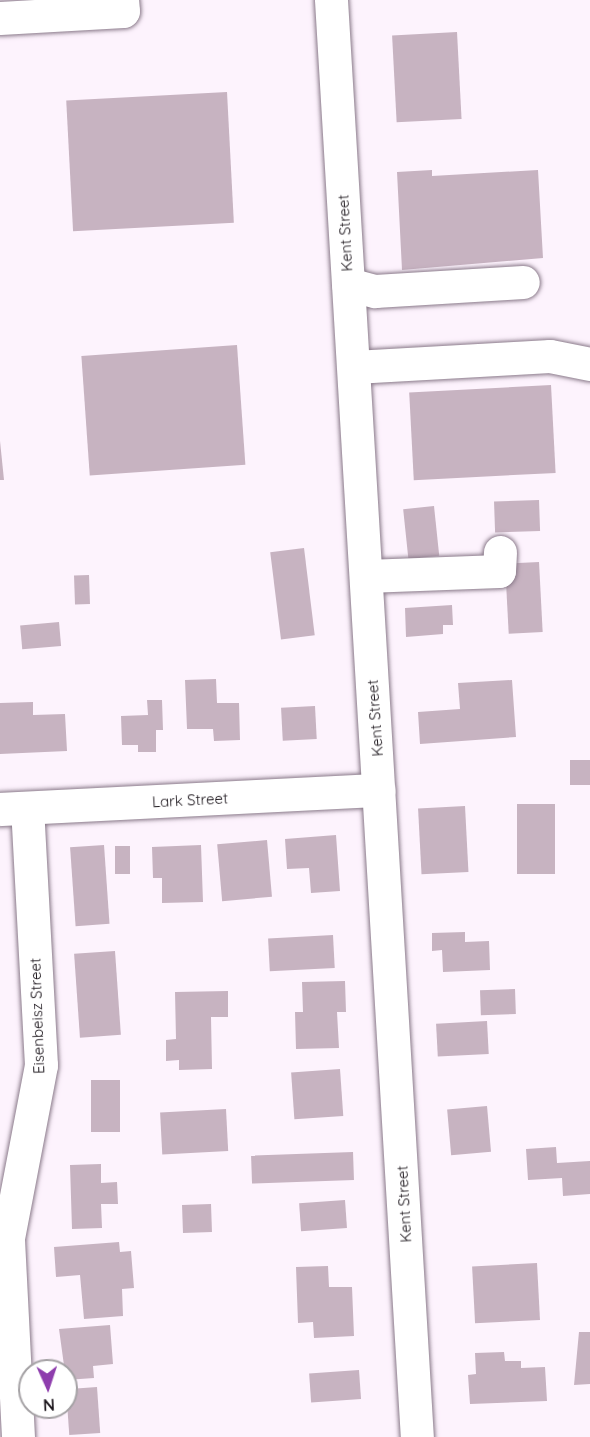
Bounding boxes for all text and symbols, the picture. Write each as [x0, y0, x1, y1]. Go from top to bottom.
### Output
street label: Kent Street [334, 194, 356, 272]
street label: Kent Street [363, 679, 387, 757]
street label: Lark Street [152, 789, 228, 811]
street label: Eisenbeisz Street [26, 958, 48, 1074]
street label: Kent Street [393, 1165, 415, 1243]
north arrow [18, 1359, 78, 1419]
text: N [42, 1395, 55, 1415]

